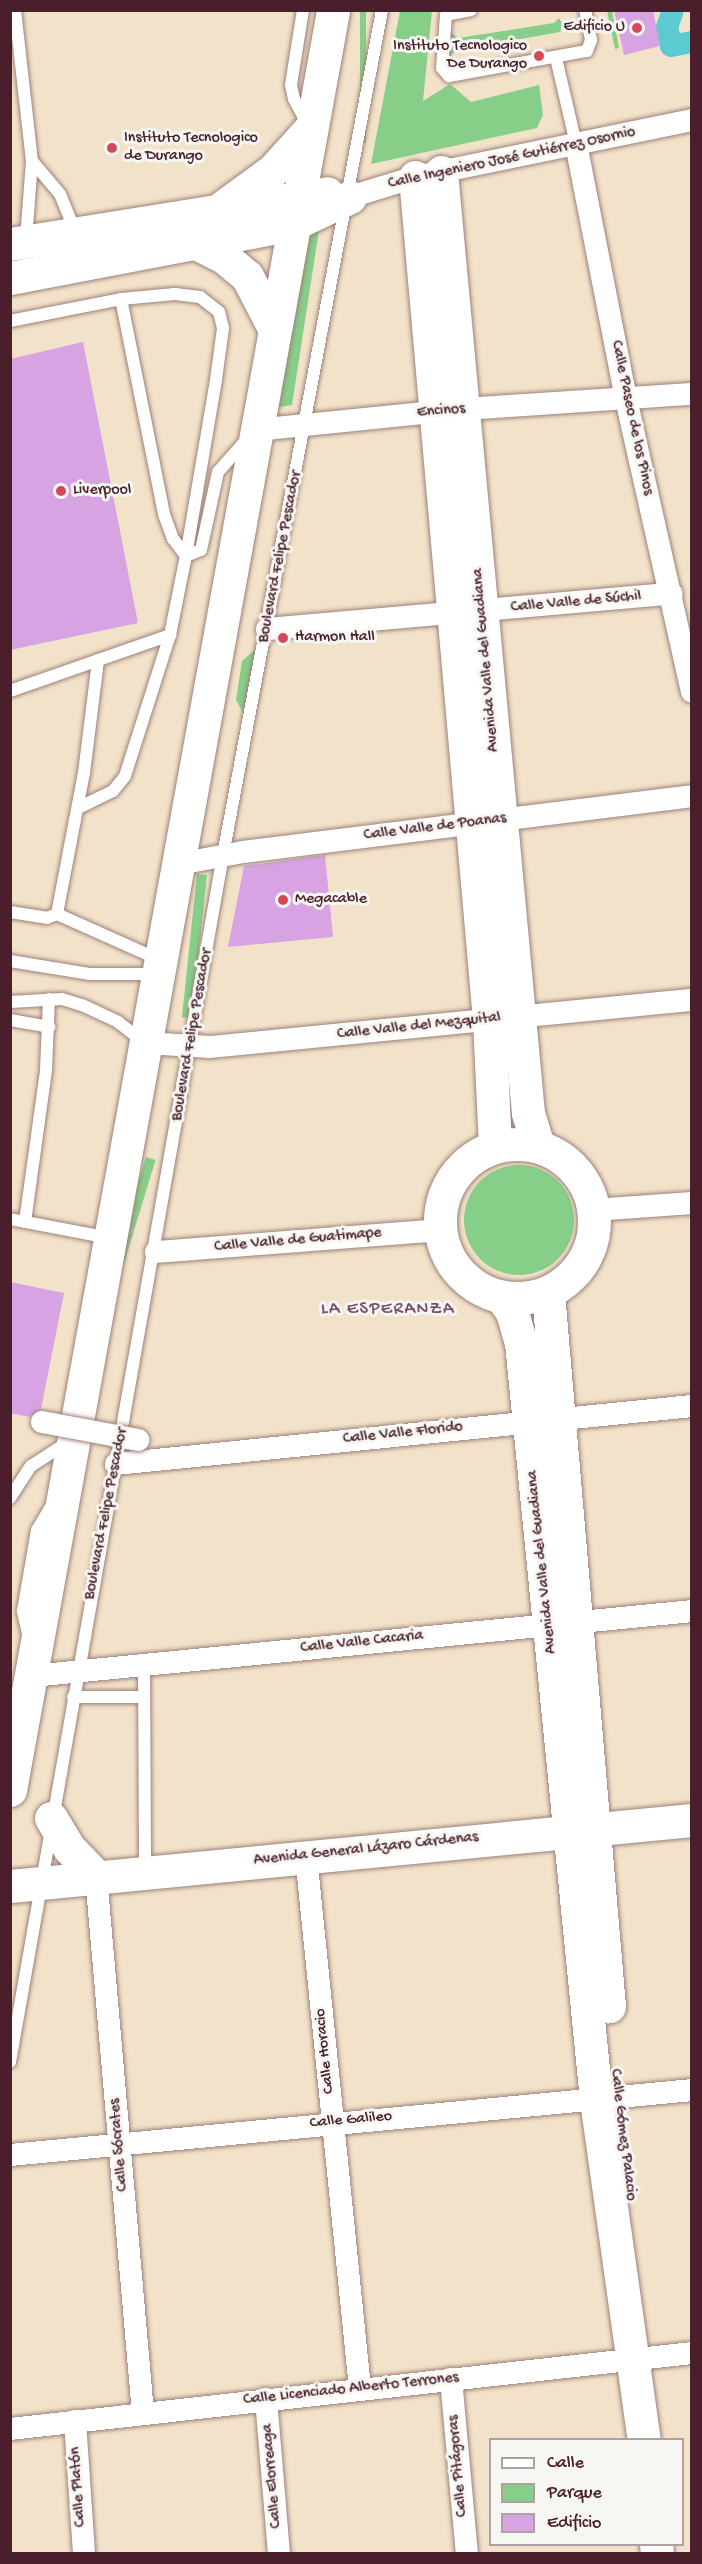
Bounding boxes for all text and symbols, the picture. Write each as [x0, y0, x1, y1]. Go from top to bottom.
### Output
place label: Edificio U [564, 18, 625, 38]
marker: Edificio U [630, 21, 644, 35]
place label: Instituto Tecnologico De Durango [393, 37, 527, 75]
marker: Instituto Tecnologico De Durango [532, 49, 546, 63]
street label: Calle Ingeniero José Gutiérrez Osornio [387, 123, 637, 195]
place label: Instituto Tecnologico de Durango [124, 129, 258, 167]
marker: Instituto Tecnologico de Durango [105, 141, 119, 155]
street label: Calle Paseo de los Pinos [605, 339, 657, 497]
street label: Encinos [416, 400, 466, 424]
street label: Boulevard Felipe Pescador [255, 469, 307, 645]
place label: Liverpool [73, 481, 131, 501]
marker: Liverpool [54, 484, 68, 498]
street label: Avenida Valle del Guadiana [469, 567, 505, 753]
street label: Calle Valle de Súchil [510, 588, 642, 618]
place label: Harmon Hall [295, 628, 375, 648]
marker: Harmon Hall [276, 631, 290, 645]
street label: Calle Valle de Poanas [363, 810, 507, 846]
place label: Megacable [295, 890, 367, 910]
marker: Megacable [276, 893, 290, 907]
street label: Boulevard Felipe Pescador [168, 947, 218, 1123]
street label: Calle Valle del Mezquital [336, 1009, 502, 1045]
street label: Calle Valle de Guatimape [214, 1224, 382, 1258]
district label: LA ESPERANZA [321, 1299, 455, 1321]
street label: Calle Valle Florido [342, 1418, 464, 1450]
street label: Boulevard Felipe Pescador [81, 1426, 133, 1602]
street label: Avenida Valle del Guadiana [524, 1469, 562, 1655]
street label: Calle Valle Cacaria [300, 1627, 424, 1659]
street label: Avenida General Lázaro Cárdenas [253, 1829, 479, 1871]
street label: Calle Horacio [312, 2007, 340, 2095]
street label: Calle Gómez Palacio [604, 2068, 640, 2202]
street label: Calle Sócrates [106, 2098, 134, 2192]
street label: Calle Galileo [309, 2108, 393, 2134]
street label: Calle Licenciado Alberto Terrones [242, 2369, 460, 2411]
street label: Calle Pitágoras [445, 2414, 473, 2518]
street label: Calle Elorreaga [259, 2423, 287, 2529]
legend [489, 2438, 684, 2546]
street label: Calle Platón [67, 2446, 91, 2528]
text: Calle [547, 2453, 584, 2474]
text: Parque [547, 2483, 602, 2504]
text: Edificio [547, 2513, 601, 2534]

